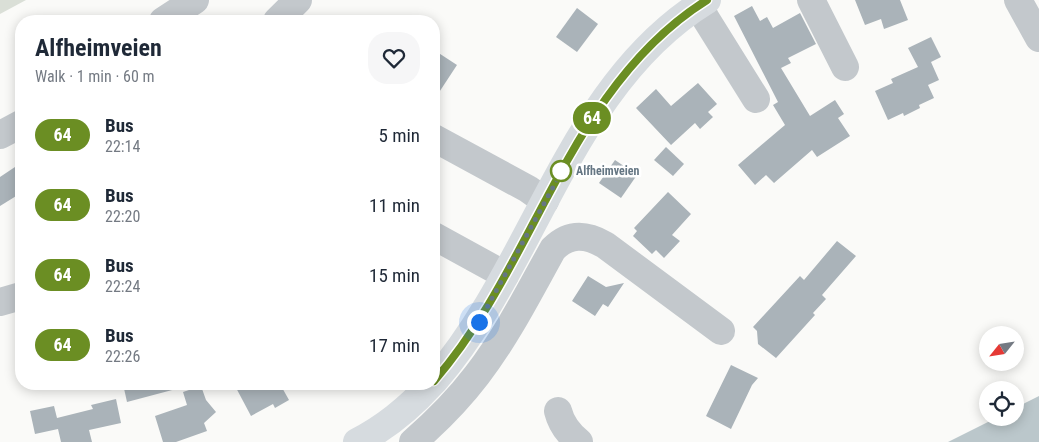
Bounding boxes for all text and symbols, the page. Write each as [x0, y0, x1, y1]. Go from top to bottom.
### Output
button: heart [368, 32, 420, 84]
text: Alfheimveien [35, 34, 162, 62]
text: Walk · 1 min · 60 m [35, 67, 155, 86]
line badge: 64 [570, 102, 614, 134]
text: 64 [583, 107, 601, 128]
text: Bus [105, 114, 134, 137]
text: 64 [53, 124, 72, 145]
text: 5 min [378, 124, 420, 147]
text: 22:14 [105, 137, 140, 156]
marker: Alfheimveien [550, 160, 572, 182]
place label: Alfheimveien [576, 164, 640, 178]
text: Bus [105, 184, 134, 207]
text: 64 [53, 194, 72, 215]
text: 11 min [369, 194, 420, 217]
text: 22:20 [105, 207, 140, 226]
text: Bus [105, 254, 134, 277]
text: 64 [53, 264, 72, 285]
text: 15 min [369, 264, 420, 287]
text: 22:24 [105, 277, 140, 296]
your location [467, 310, 492, 335]
text: Bus [105, 324, 134, 347]
north arrow [979, 326, 1024, 371]
map controls [979, 326, 1024, 426]
text: 64 [53, 334, 72, 355]
text: 17 min [369, 334, 420, 357]
text: 22:26 [105, 347, 140, 366]
button: locate [979, 381, 1024, 426]

